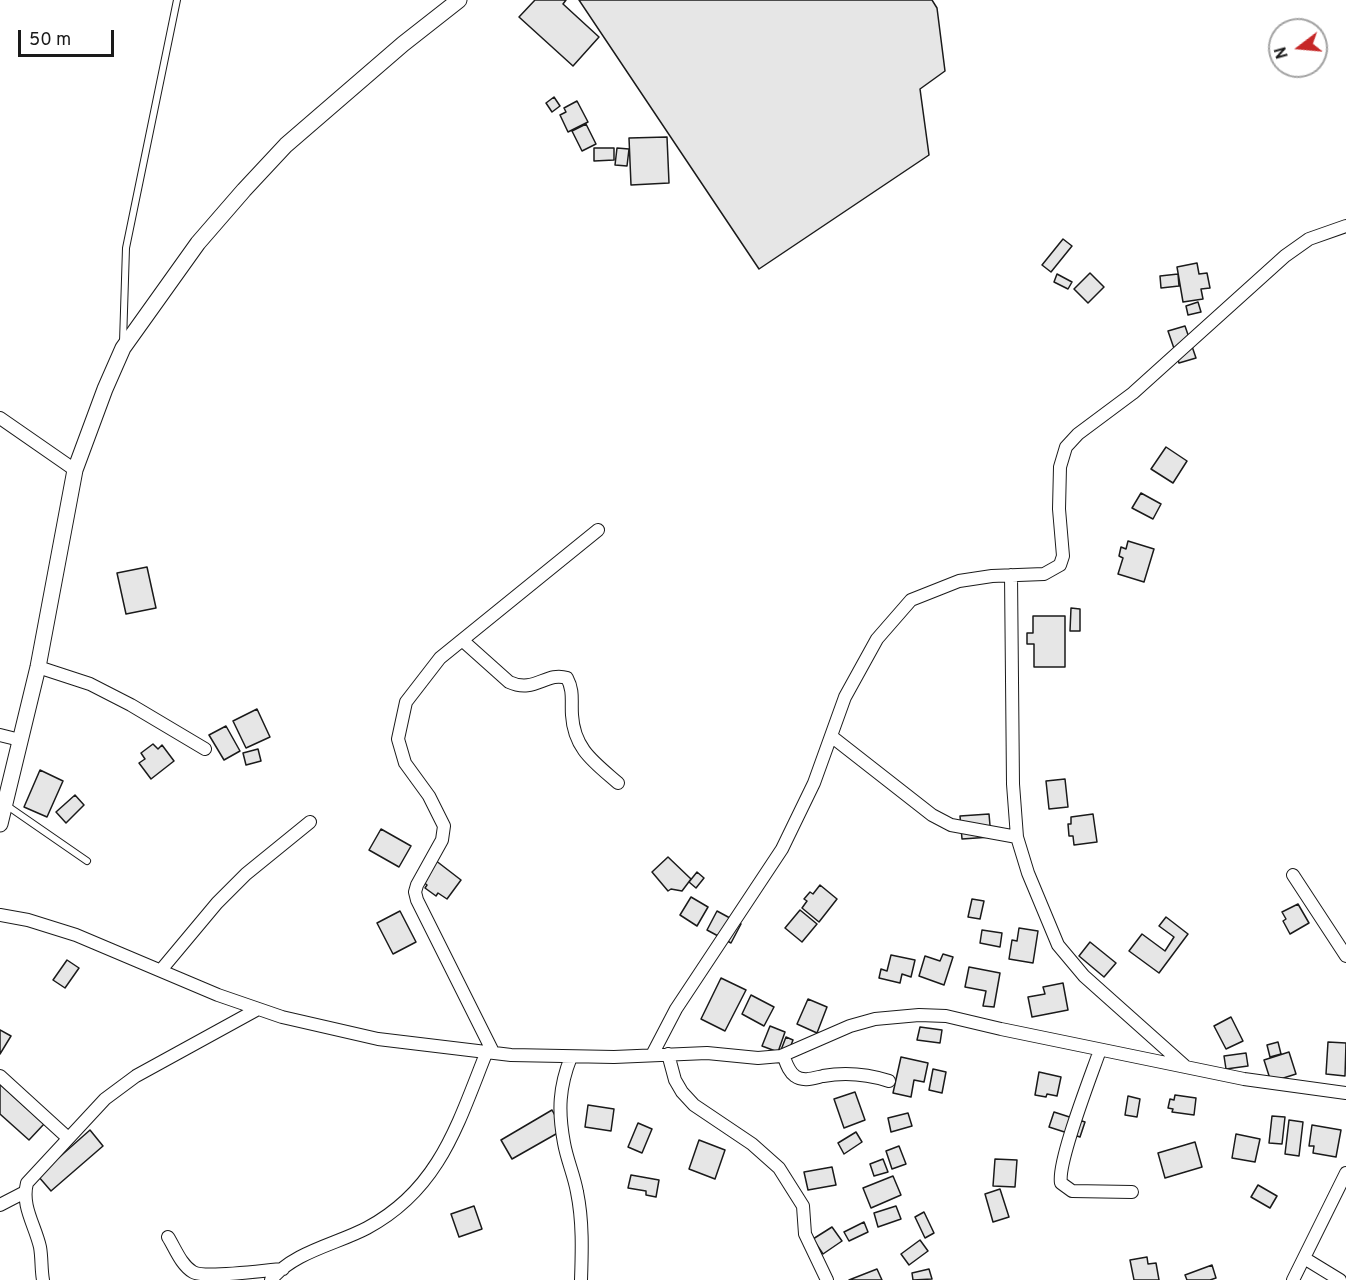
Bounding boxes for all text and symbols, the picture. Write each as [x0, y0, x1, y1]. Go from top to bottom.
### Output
scale bar [21, 18, 117, 56]
north arrow [1268, 18, 1328, 78]
text: 50 m [29, 29, 71, 52]
text: N [1271, 44, 1294, 61]

